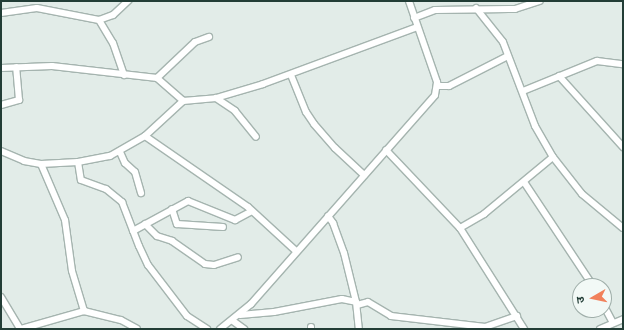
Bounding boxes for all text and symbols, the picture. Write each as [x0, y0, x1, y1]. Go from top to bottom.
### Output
north arrow [572, 278, 612, 318]
text: उ [574, 296, 588, 304]

